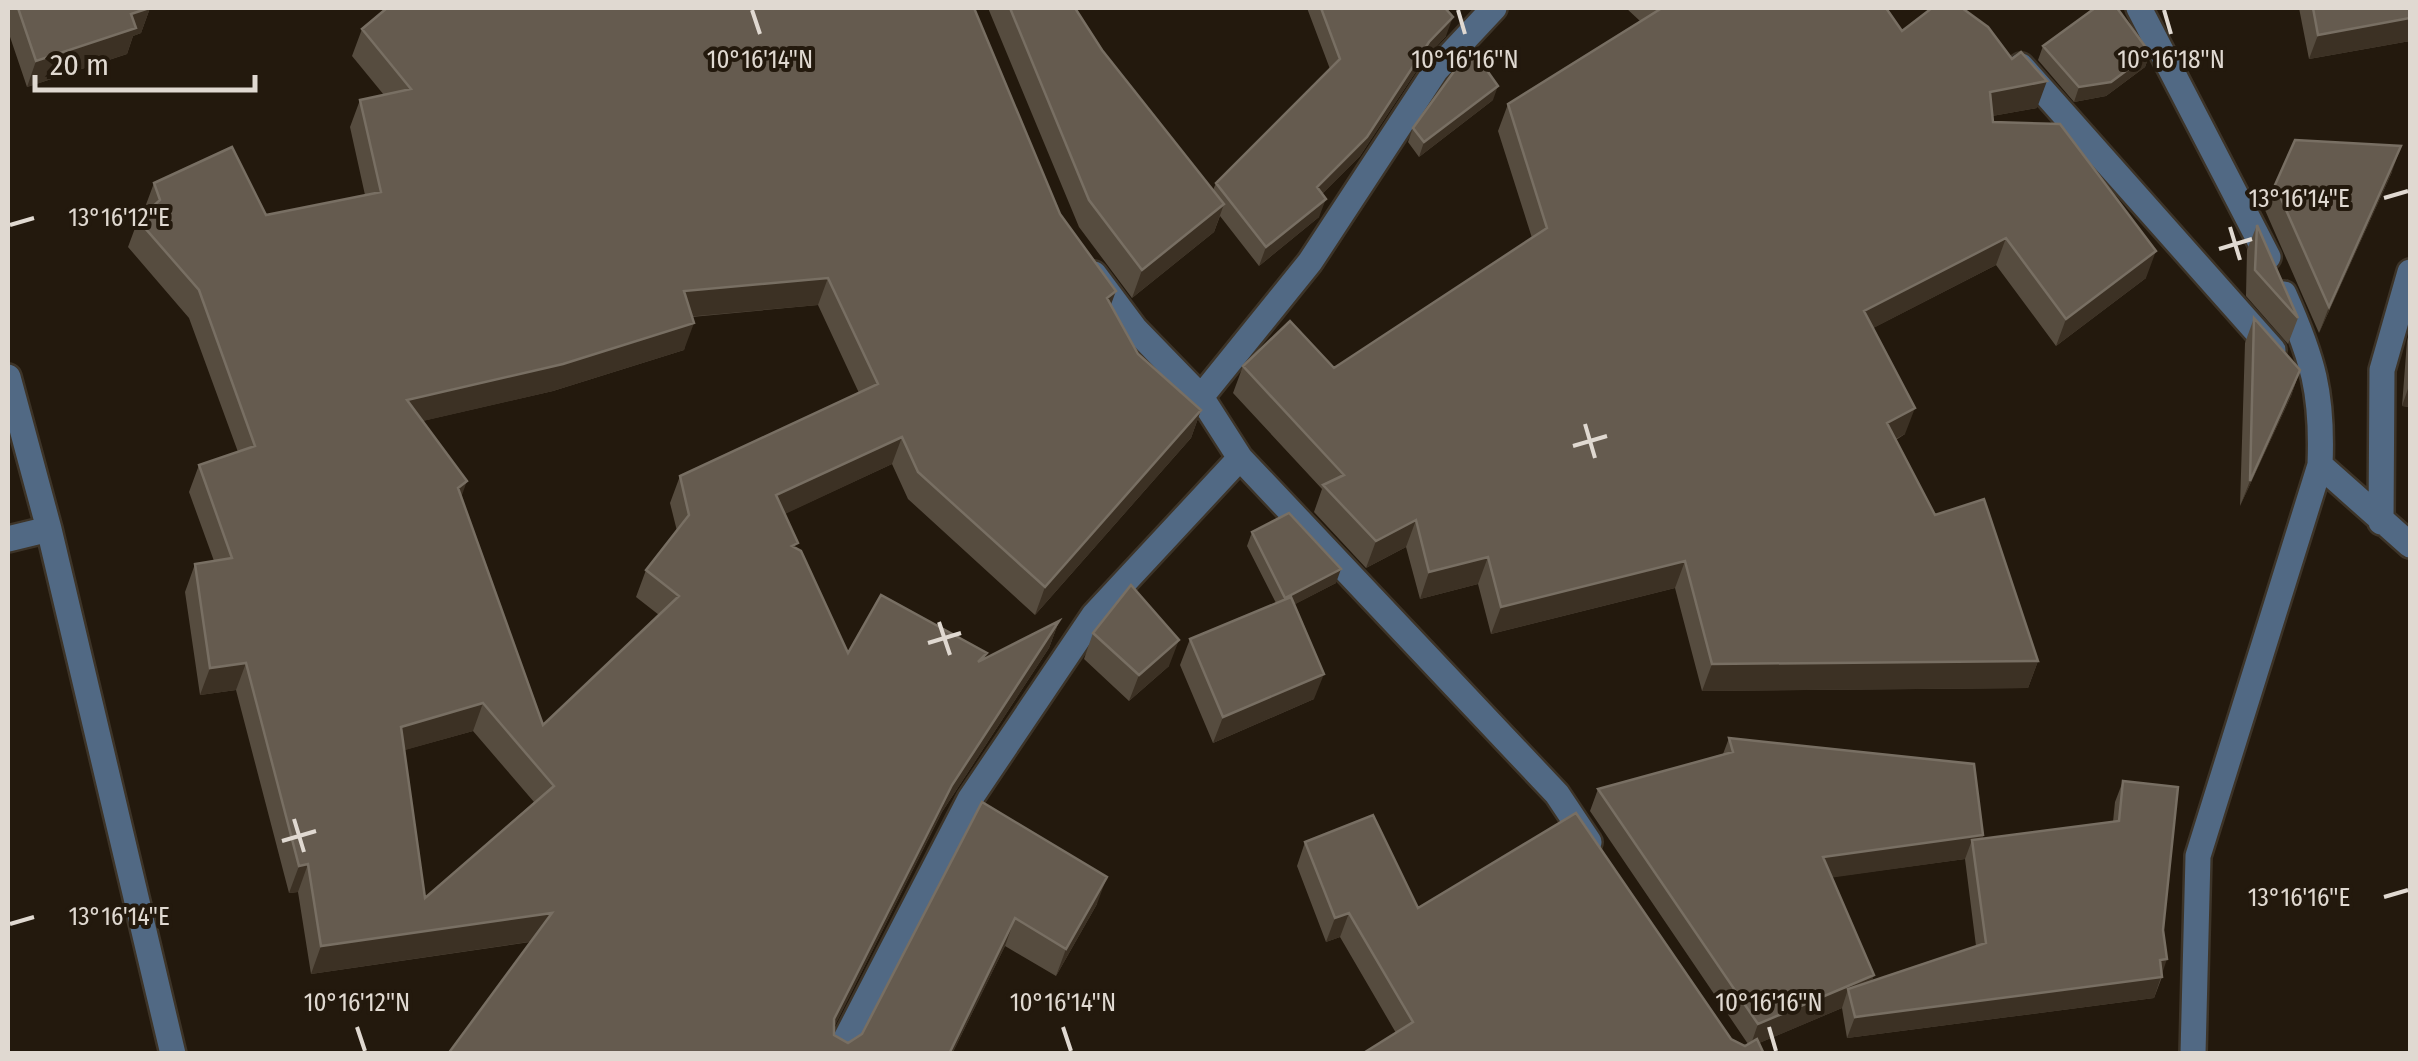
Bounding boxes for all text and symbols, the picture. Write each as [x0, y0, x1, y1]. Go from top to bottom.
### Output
scale bar [35, 30, 255, 92]
text: 10°16'14"N [707, 45, 813, 75]
text: 10°16'16"N [1411, 45, 1519, 75]
text: 10°16'18"N [2117, 45, 2225, 75]
text: 20 m [50, 47, 109, 83]
text: 13°16'14"E [2248, 184, 2350, 214]
text: 13°16'12"E [68, 203, 170, 233]
text: 13°16'16"E [2248, 883, 2350, 913]
text: 13°16'14"E [68, 902, 170, 932]
text: 10°16'12"N [304, 988, 410, 1018]
text: 10°16'14"N [1010, 988, 1116, 1018]
text: 10°16'16"N [1715, 988, 1823, 1018]

